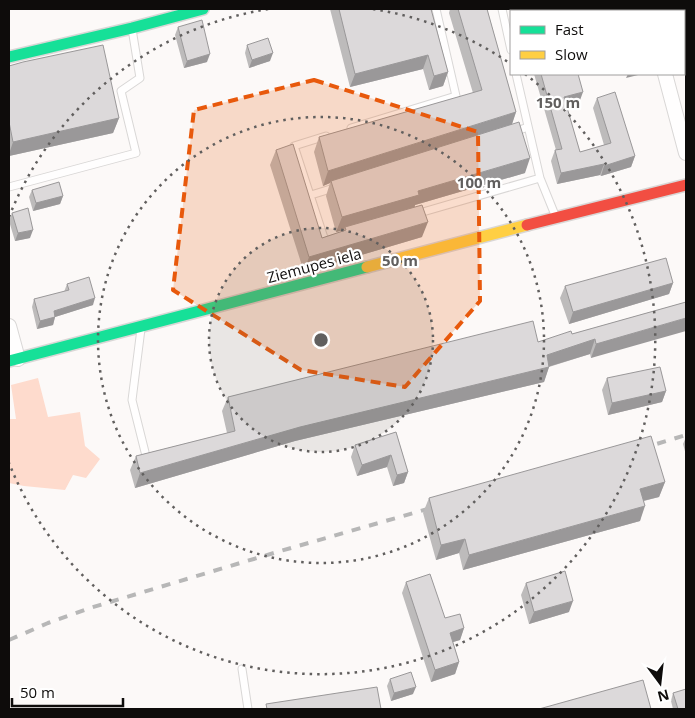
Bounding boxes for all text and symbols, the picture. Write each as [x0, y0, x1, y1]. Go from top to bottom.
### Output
legend [510, 10, 685, 75]
text: Fast [555, 19, 584, 39]
text: Slow [555, 44, 588, 64]
text: 150 m [536, 92, 580, 112]
text: 100 m [457, 172, 501, 192]
street label: Ziemupes iela [265, 243, 363, 287]
text: 50 m [382, 250, 418, 270]
centre of rings [312, 331, 330, 349]
north arrow [635, 658, 685, 708]
scale bar [12, 676, 124, 708]
text: 50 m [20, 682, 55, 702]
text: N [656, 685, 671, 707]

